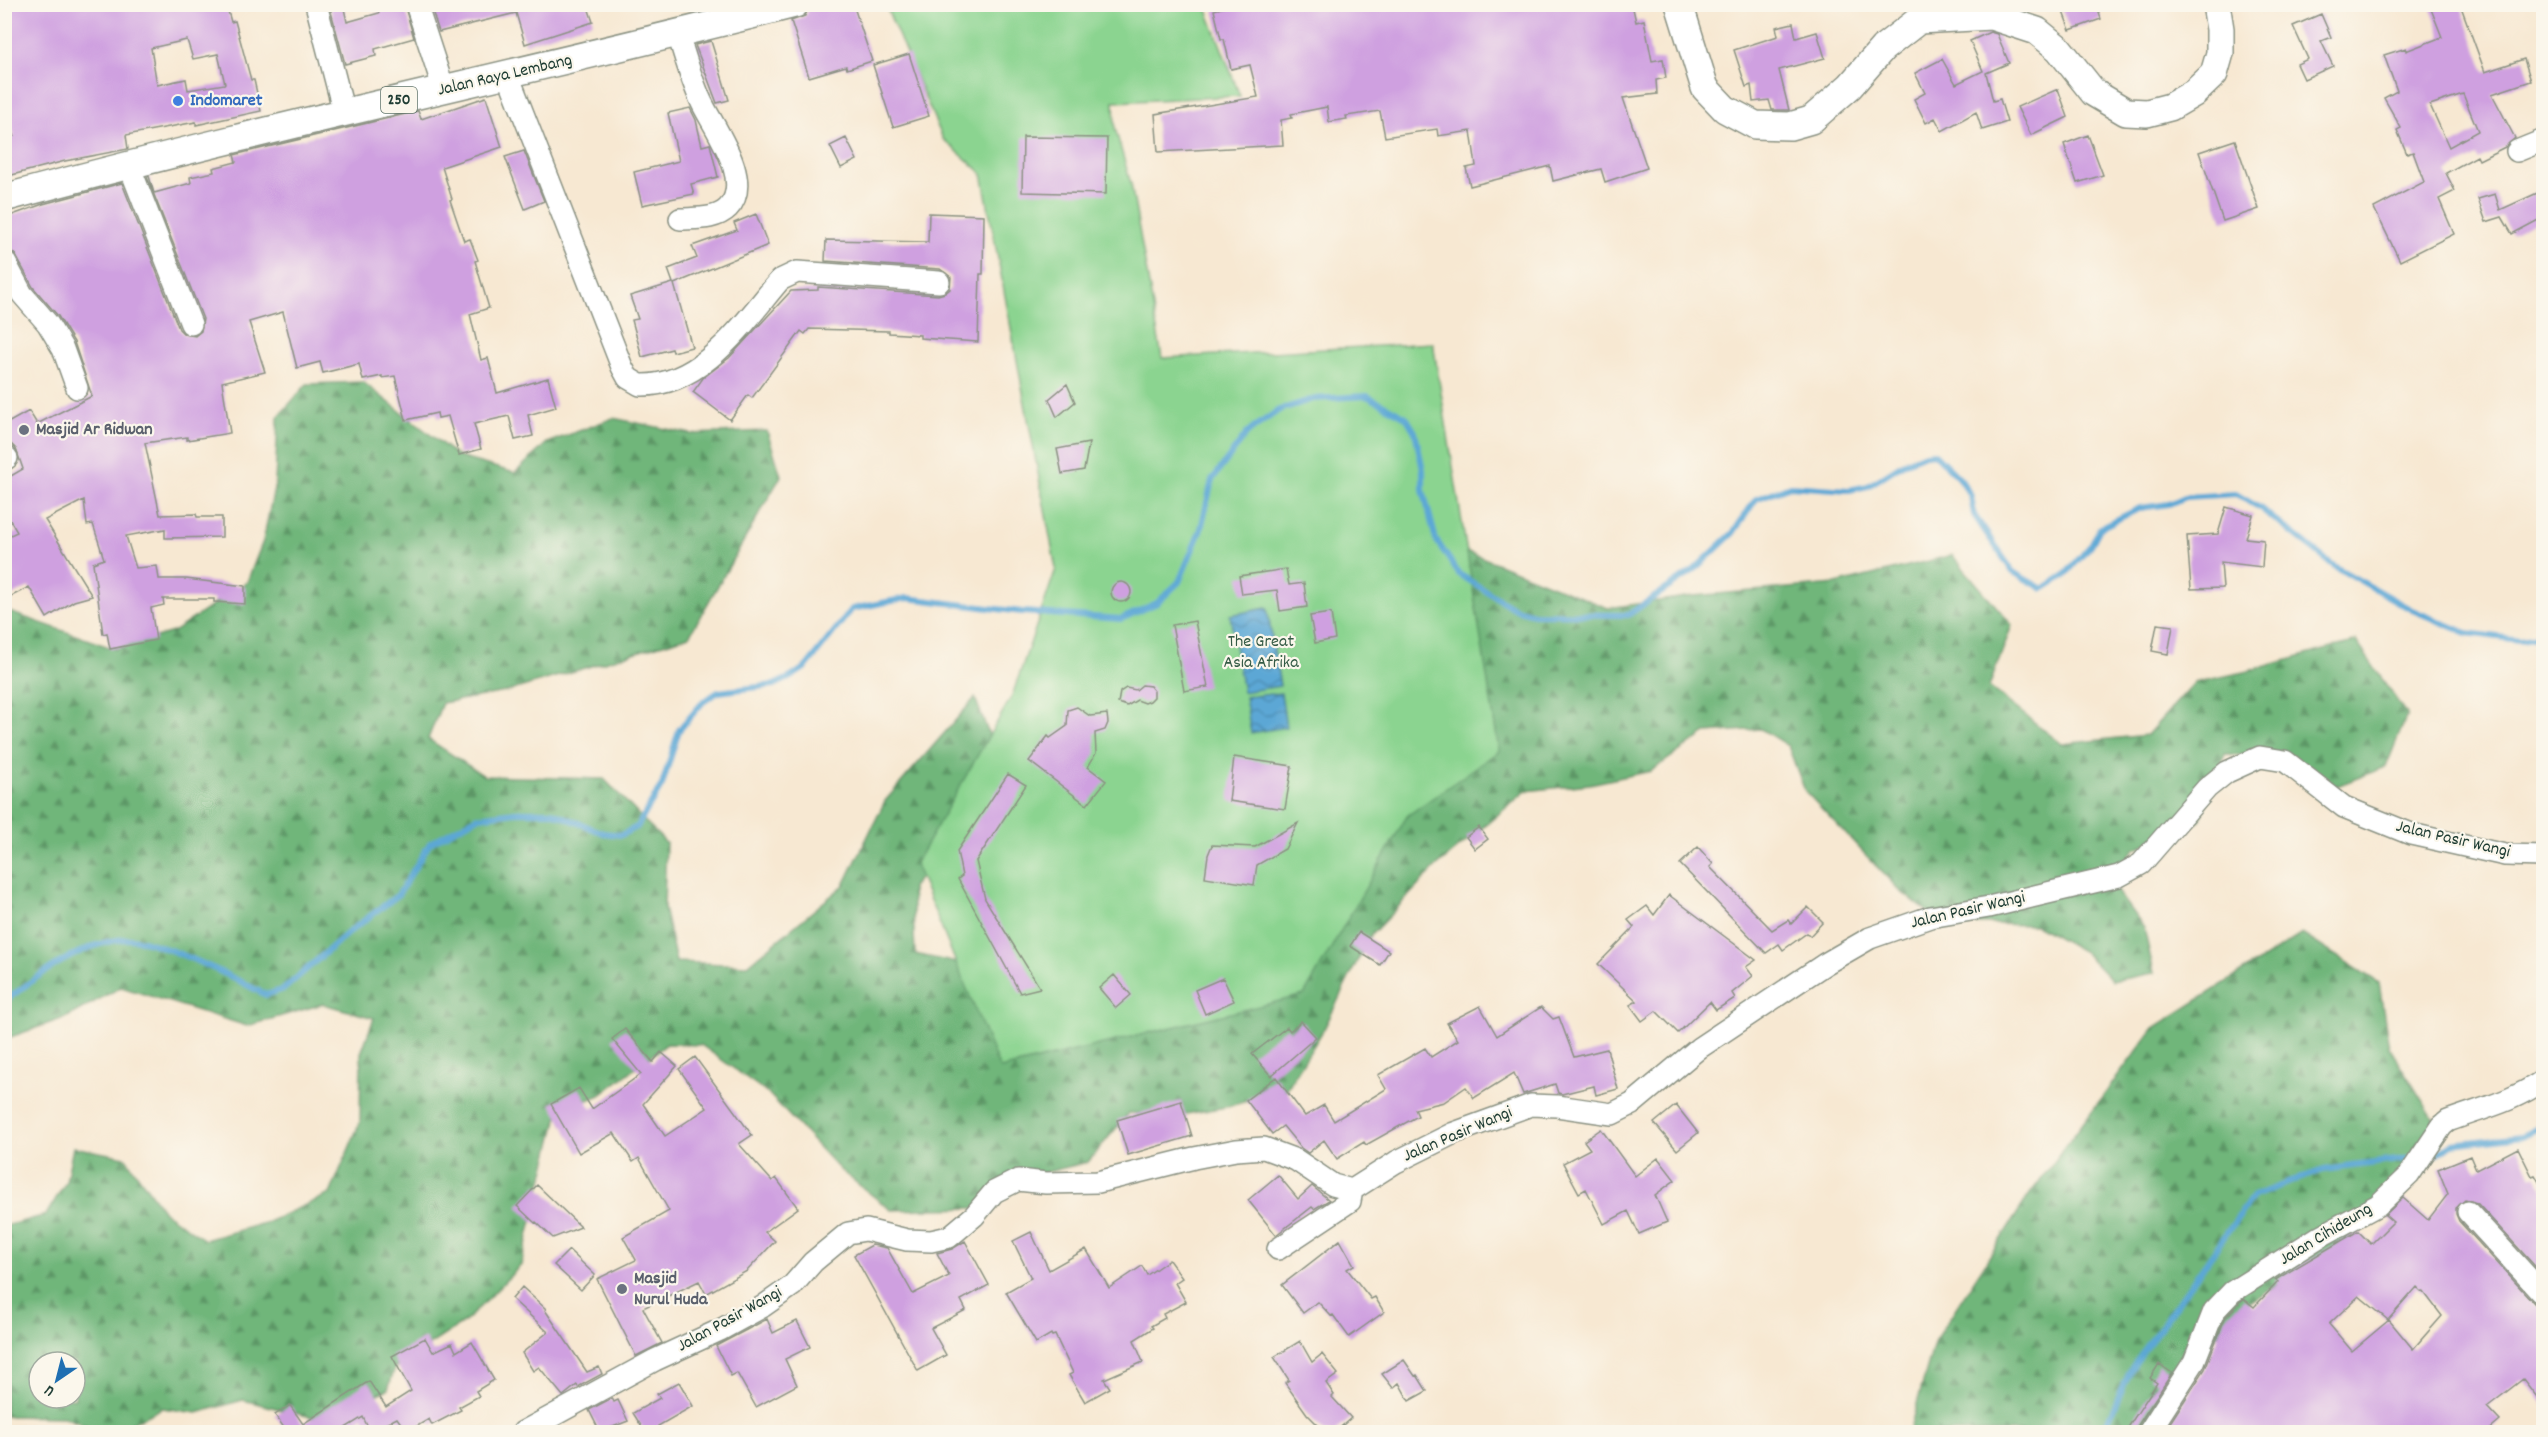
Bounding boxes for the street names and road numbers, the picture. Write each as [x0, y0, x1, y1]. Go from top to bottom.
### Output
street label: Jalan Raya Lembang [435, 48, 575, 104]
road number: 250 [381, 87, 417, 113]
street label: Jalan Pasir Wangi [2393, 815, 2513, 865]
street label: Jalan Pasir Wangi [1908, 886, 2028, 936]
street label: Jalan Pasir Wangi [1399, 1101, 1517, 1169]
street label: Jalan Cihideung [2275, 1197, 2377, 1273]
street label: Jalan Pasir Wangi [673, 1281, 787, 1359]

